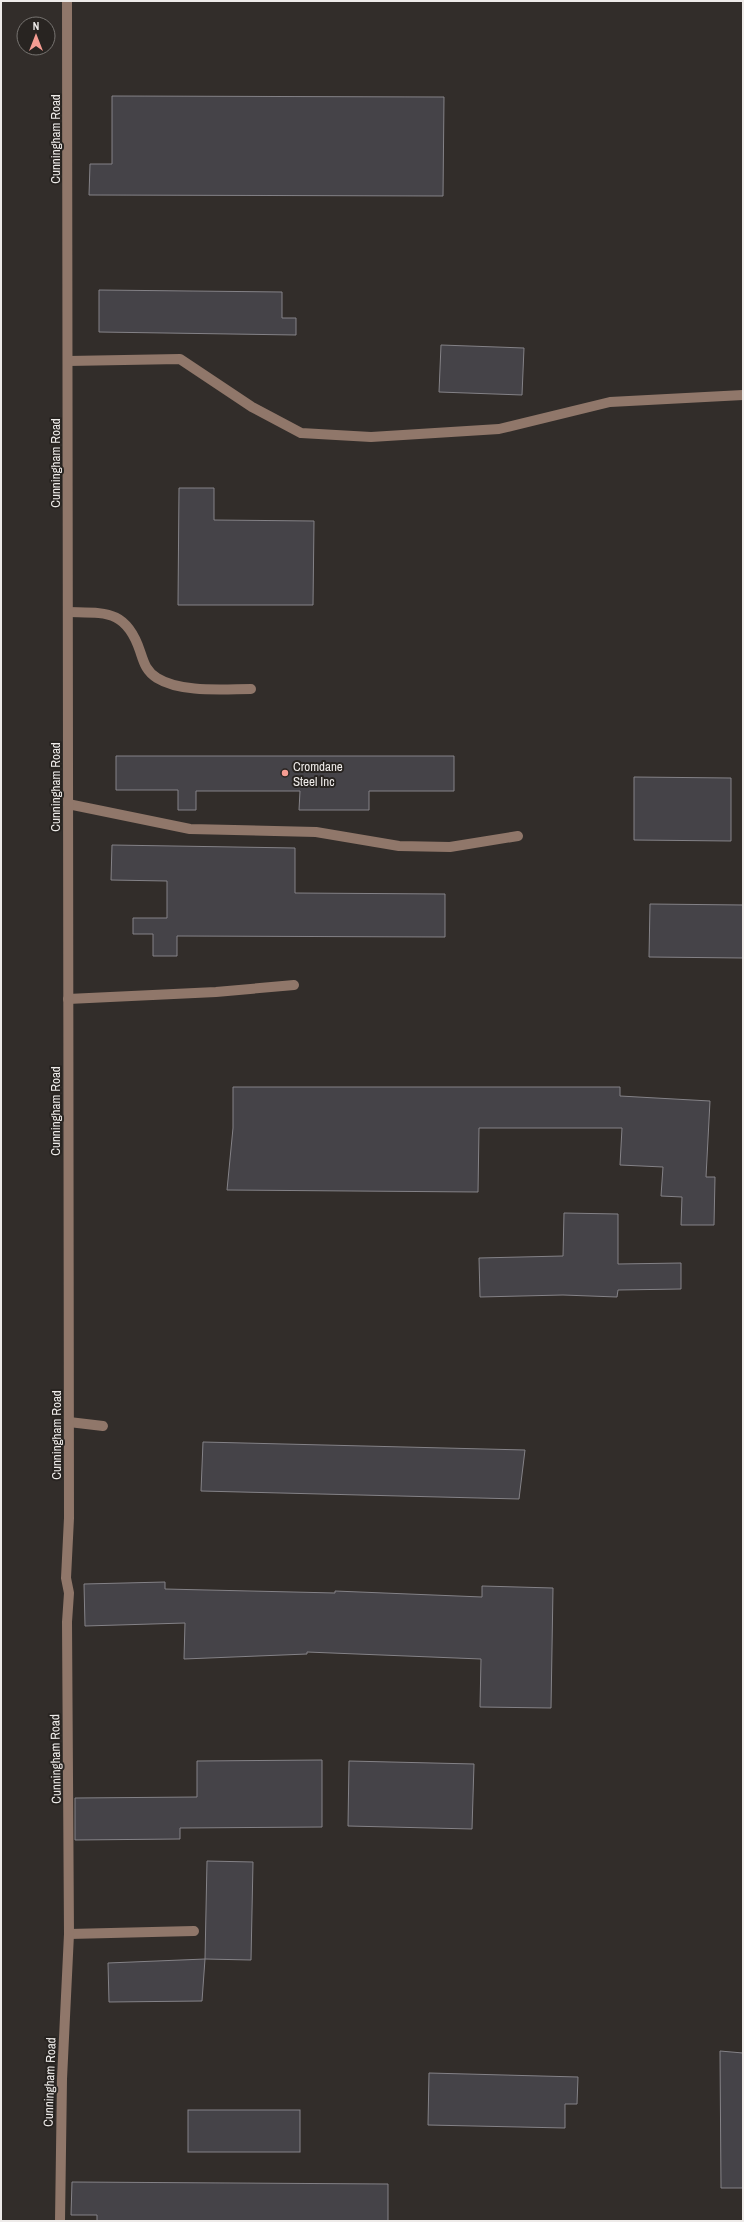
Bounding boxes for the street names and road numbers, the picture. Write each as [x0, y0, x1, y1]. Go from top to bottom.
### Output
street label: Cunningham Road [47, 94, 64, 184]
street label: Cunningham Road [47, 418, 64, 508]
street label: Cunningham Road [47, 742, 64, 832]
street label: Cunningham Road [47, 1066, 64, 1156]
street label: Cunningham Road [48, 1390, 65, 1480]
street label: Cunningham Road [46, 1714, 65, 1804]
street label: Cunningham Road [39, 2037, 60, 2127]

